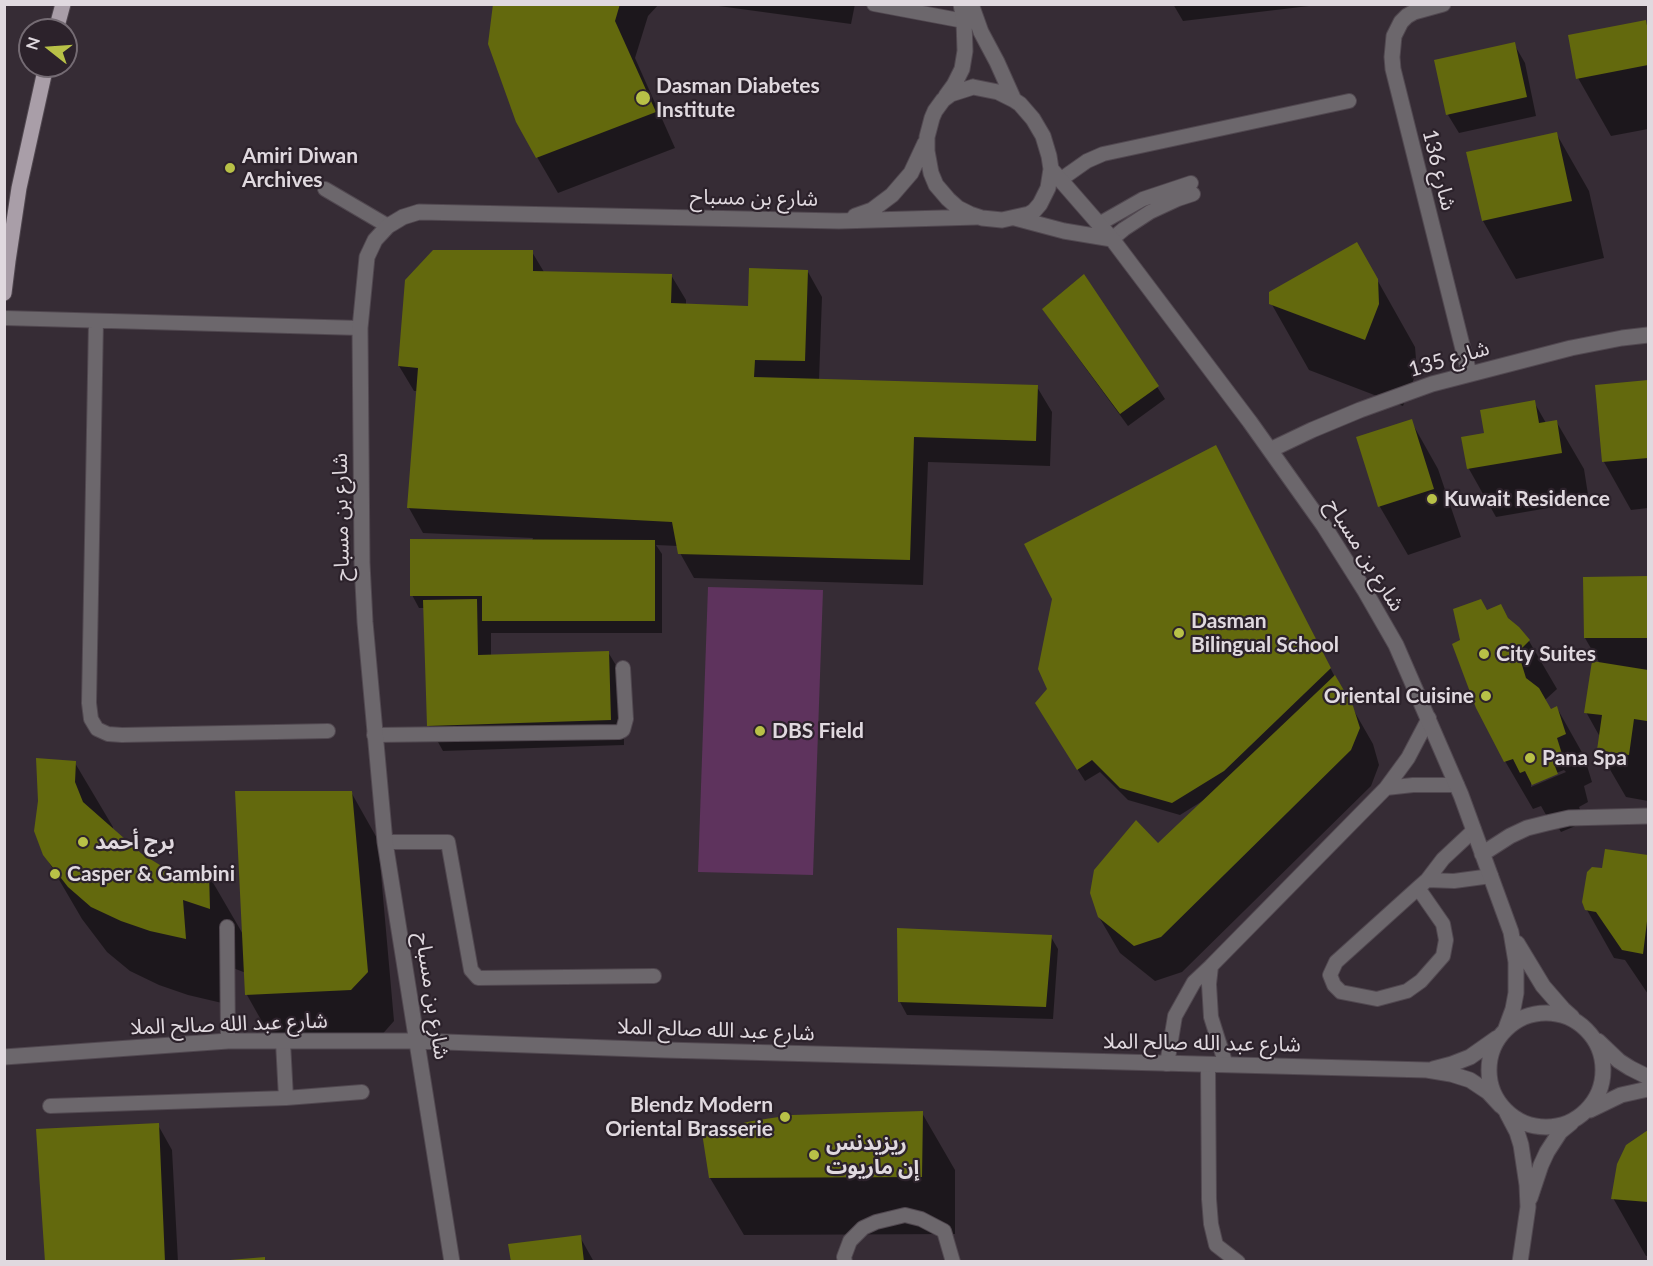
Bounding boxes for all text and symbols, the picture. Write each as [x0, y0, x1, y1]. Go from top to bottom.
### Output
north arrow [18, 18, 78, 78]
text: N [21, 35, 43, 52]
place label: Dasman Diabetes Institute [656, 73, 820, 123]
marker: Dasman Diabetes Institute [634, 89, 652, 107]
street label: شارع 136 [1417, 127, 1461, 213]
place label: Amiri Diwan Archives [242, 143, 358, 193]
marker: Amiri Diwan Archives [223, 161, 237, 175]
street label: شارع بن مسباح [690, 184, 818, 212]
street label: شارع 135 [1406, 335, 1492, 383]
street label: شارع بن مسباح [327, 453, 355, 581]
place label: Kuwait Residence [1444, 486, 1610, 512]
marker: Kuwait Residence [1425, 492, 1439, 506]
street label: شارع بن مسباح [1320, 494, 1410, 616]
place label: Dasman Bilingual School [1191, 608, 1339, 658]
marker: Dasman Bilingual School [1172, 626, 1186, 640]
place label: City Suites [1496, 641, 1596, 667]
marker: City Suites [1477, 647, 1491, 661]
place label: Oriental Cuisine [1324, 683, 1474, 709]
marker: Oriental Cuisine [1479, 689, 1493, 703]
place label: DBS Field [772, 718, 864, 744]
marker: DBS Field [753, 724, 767, 738]
place label: Pana Spa [1542, 745, 1627, 771]
marker: Pana Spa [1523, 751, 1537, 765]
place label: برج أحمد [95, 829, 175, 855]
marker: برج أحمد [76, 835, 90, 849]
place label: Casper & Gambini [67, 861, 235, 887]
marker: Casper & Gambini [48, 867, 62, 881]
street label: شارع بن مسباح [410, 931, 454, 1061]
street label: شارع عبد الله صالح الملا [130, 1008, 328, 1040]
street label: شارع عبد الله صالح الملا [617, 1014, 815, 1046]
street label: شارع عبد الله صالح الملا [1103, 1029, 1301, 1057]
place label: Blendz Modern Oriental Brasserie [605, 1092, 773, 1142]
marker: Blendz Modern Oriental Brasserie [778, 1110, 792, 1124]
place label: ريزيدنس إن ماريوت [826, 1130, 919, 1180]
marker: ريزيدنس إن ماريوت [807, 1148, 821, 1162]

